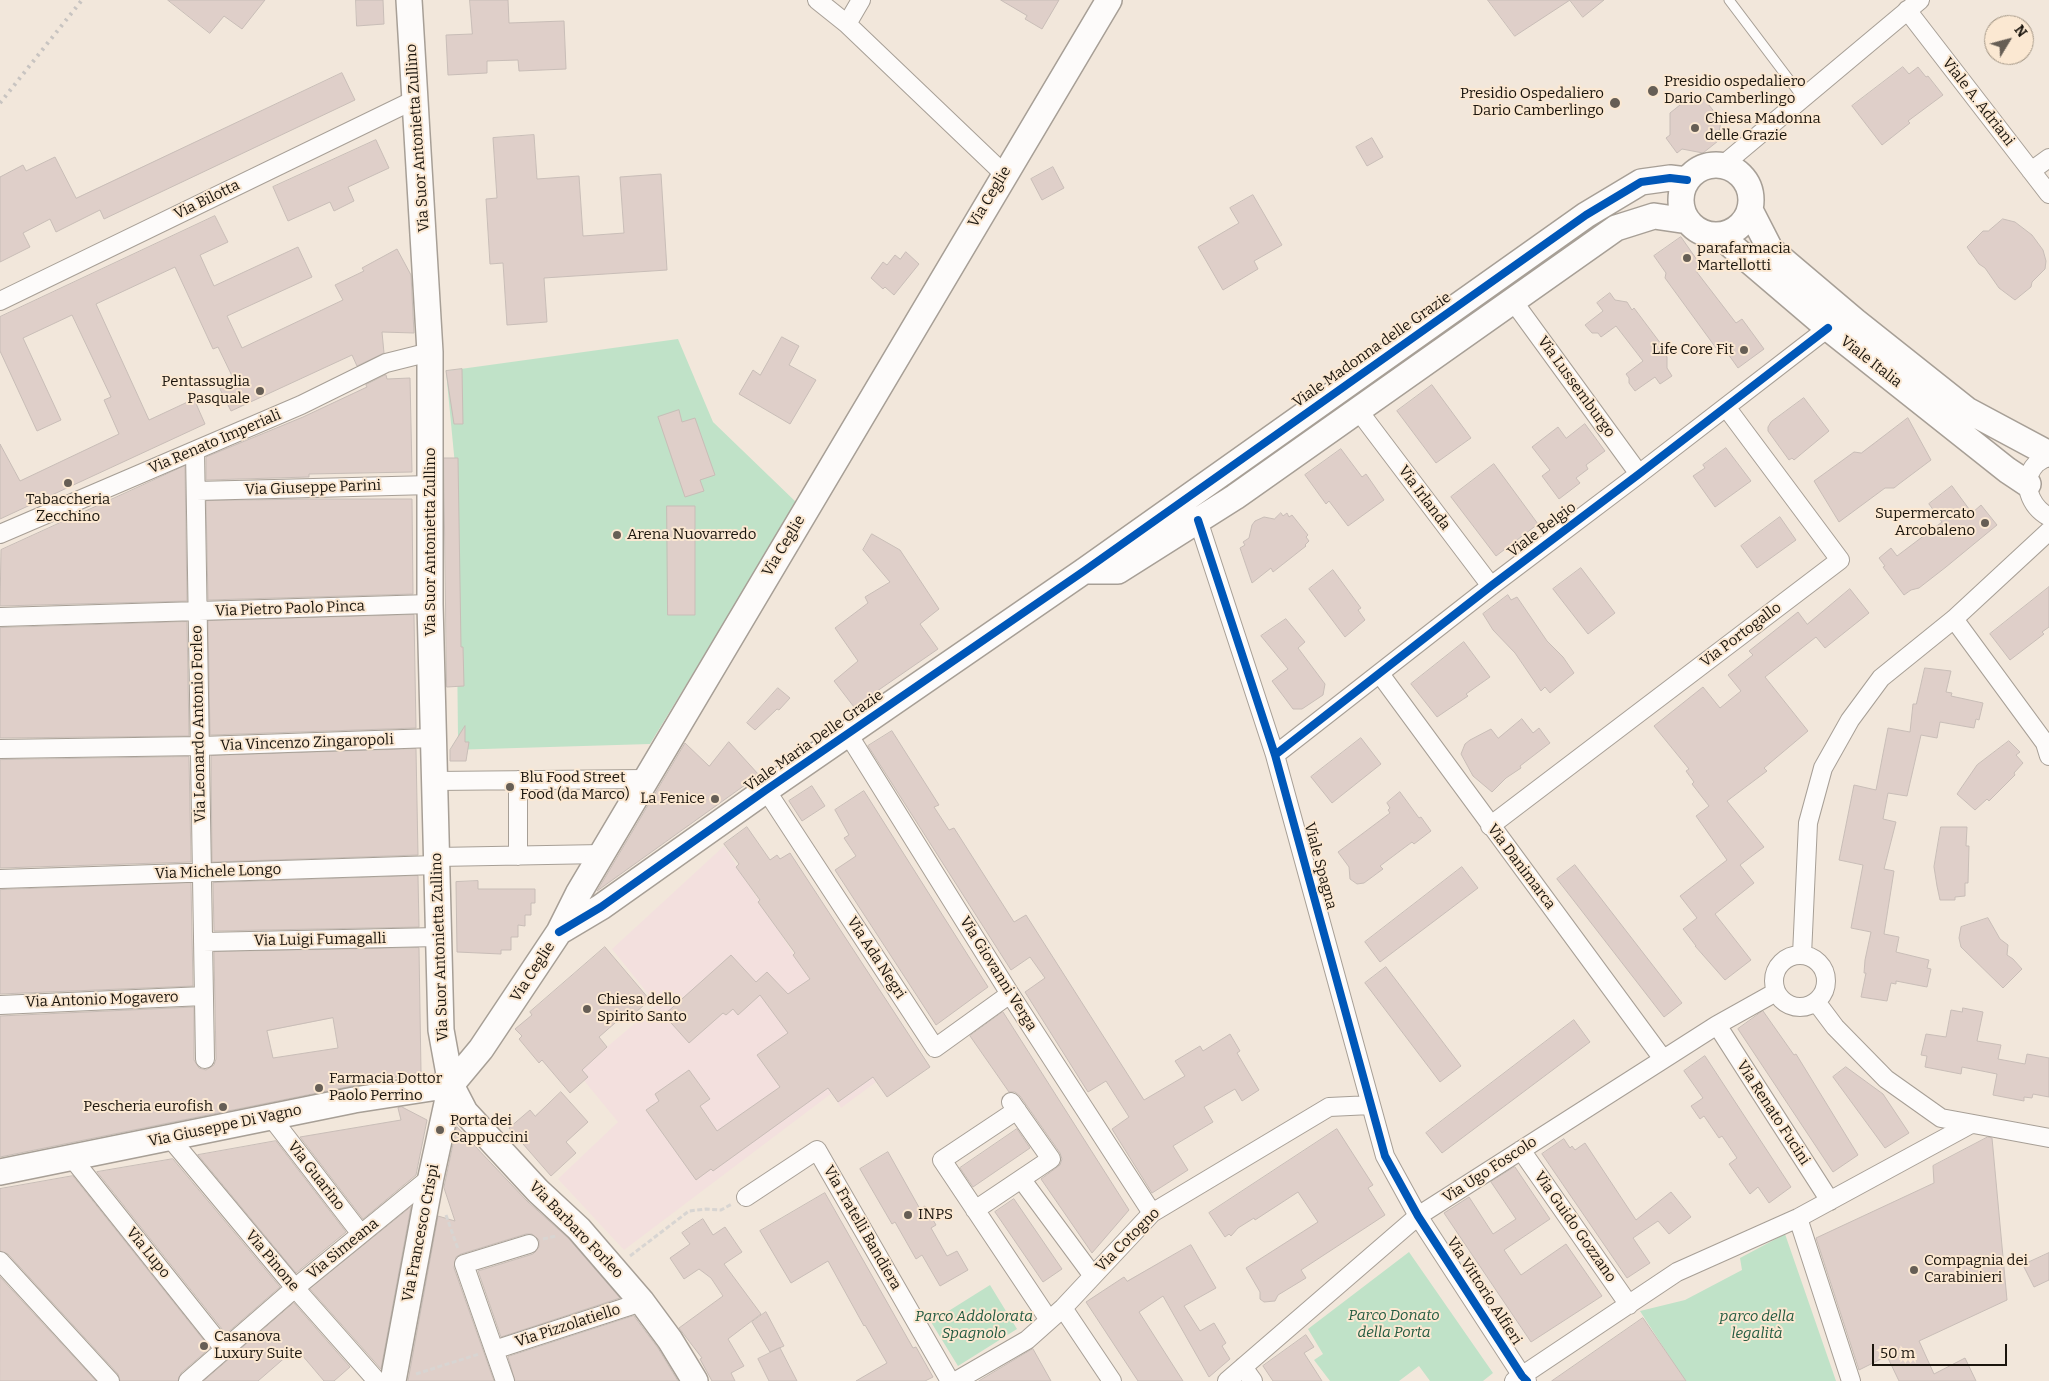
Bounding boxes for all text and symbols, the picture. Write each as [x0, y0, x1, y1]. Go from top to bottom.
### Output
north arrow [1984, 15, 2034, 65]
text: N [2011, 22, 2031, 41]
street label: Via Suor Antonietta Zullino [402, 43, 434, 233]
street label: Viale A. Adriani [1938, 54, 2018, 150]
place label: Presidio ospedaliero Dario Camberlingo [1664, 73, 1806, 108]
marker: Presidio ospedaliero Dario Camberlingo [1646, 84, 1660, 98]
place label: Presidio Ospedaliero Dario Camberlingo [1460, 85, 1604, 120]
marker: Presidio Ospedaliero Dario Camberlingo [1608, 96, 1622, 110]
place label: Chiesa Madonna delle Grazie [1705, 110, 1821, 145]
marker: Chiesa Madonna delle Grazie [1689, 122, 1701, 134]
street label: Via Ceglie [965, 163, 1015, 231]
street label: Via Bilotta [171, 176, 243, 224]
place label: parafarmacia Martellotti [1697, 240, 1791, 275]
marker: parafarmacia Martellotti [1681, 252, 1693, 264]
street label: Viale Madonna delle Grazie [1289, 288, 1455, 412]
street label: Viale Italia [1837, 332, 1905, 392]
street label: Via Lussemburgo [1533, 333, 1619, 441]
place label: Life Core Fit [1652, 341, 1734, 359]
marker: Life Core Fit [1738, 344, 1750, 356]
place label: Pentassuglia Pasquale [162, 373, 250, 408]
marker: Pentassuglia Pasquale [254, 385, 266, 397]
street label: Via Renato Imperiali [146, 406, 284, 478]
street label: Via Suor Antonietta Zullino [422, 448, 440, 636]
street label: Via Irlanda [1394, 462, 1454, 534]
marker: Tabaccheria Zecchino [62, 477, 74, 489]
street label: Via Giuseppe Parini [245, 477, 381, 499]
place label: Tabaccheria Zecchino [26, 491, 110, 526]
street label: Viale Belgio [1504, 498, 1580, 562]
place label: Supermercato Arcobaleno [1875, 505, 1975, 540]
street label: Via Ceglie [759, 512, 809, 580]
marker: Supermercato Arcobaleno [1979, 517, 1991, 529]
place label: Arena Nuovarredo [627, 526, 756, 544]
marker: Arena Nuovarredo [611, 529, 623, 541]
street label: Via Pietro Paolo Pinca [215, 597, 365, 621]
street label: Via Portogallo [1697, 599, 1785, 671]
street label: Via Leonardo Antonio Forleo [188, 625, 210, 823]
street label: Viale Maria Delle Grazie [741, 686, 887, 796]
street label: Via Vincenzo Zingaropoli [220, 731, 394, 755]
place label: Blu Food Street Food (da Marco) [520, 769, 630, 804]
marker: Blu Food Street Food (da Marco) [504, 781, 516, 793]
place label: La Fenice [640, 790, 705, 808]
marker: La Fenice [709, 793, 721, 805]
street label: Viale Spagna [1300, 821, 1340, 911]
street label: Via Danimarca [1483, 821, 1559, 913]
street label: Via Suor Antonietta Zullino [428, 852, 452, 1042]
street label: Via Michele Longo [154, 861, 282, 883]
street label: Via Giovanni Verga [956, 913, 1040, 1035]
street label: Via Ada Negri [843, 914, 909, 1002]
street label: Via Luigi Fumagalli [254, 930, 386, 950]
street label: Via Ceglie [507, 939, 559, 1005]
street label: Via Antonio Mogavero [25, 988, 179, 1012]
place label: Chiesa dello Spirito Santo [597, 991, 687, 1026]
marker: Chiesa dello Spirito Santo [581, 1003, 593, 1015]
street label: Via Renato Fucini [1733, 1057, 1813, 1169]
place label: Farmacia Dottor Paolo Perrino [329, 1070, 442, 1105]
marker: Farmacia Dottor Paolo Perrino [313, 1082, 325, 1094]
place label: Pescheria eurofish [83, 1098, 213, 1116]
street label: Via Giuseppe Di Vagno [147, 1101, 303, 1151]
marker: Pescheria eurofish [217, 1101, 229, 1113]
place label: Porta dei Cappuccini [450, 1112, 528, 1147]
marker: Porta dei Cappuccini [434, 1124, 446, 1136]
street label: Via Ugo Foscolo [1440, 1133, 1540, 1207]
street label: Via Guarino [283, 1138, 349, 1214]
street label: Via Francesco Crispi [399, 1163, 443, 1303]
street label: Via Fratelli Bandiera [819, 1163, 905, 1293]
street label: Via Guido Gozzano [1530, 1168, 1620, 1286]
street label: Via Barbaro Forleo [525, 1178, 627, 1282]
street label: Via Cotogno [1092, 1204, 1164, 1276]
place label: INPS [918, 1206, 953, 1224]
marker: INPS [902, 1209, 914, 1221]
street label: Via Simeana [304, 1215, 382, 1283]
street label: Via Lupo [122, 1224, 174, 1282]
street label: Via Pinone [241, 1227, 303, 1295]
street label: Via Vittorio Alfieri [1442, 1234, 1526, 1348]
place label: Compagnia dei Carabinieri [1924, 1252, 2028, 1287]
marker: Compagnia dei Carabinieri [1908, 1264, 1920, 1276]
street label: Via Pizzolatiello [513, 1301, 623, 1351]
park label: Parco Donato della Porta [1348, 1307, 1440, 1342]
park label: Parco Addolorata Spagnolo [915, 1308, 1033, 1343]
park label: parco della legalità [1719, 1308, 1795, 1343]
place label: Casanova Luxury Suite [214, 1328, 302, 1363]
scale bar [1874, 1334, 2009, 1366]
marker: Casanova Luxury Suite [198, 1340, 210, 1352]
text: 50 m [1880, 1344, 1915, 1362]

